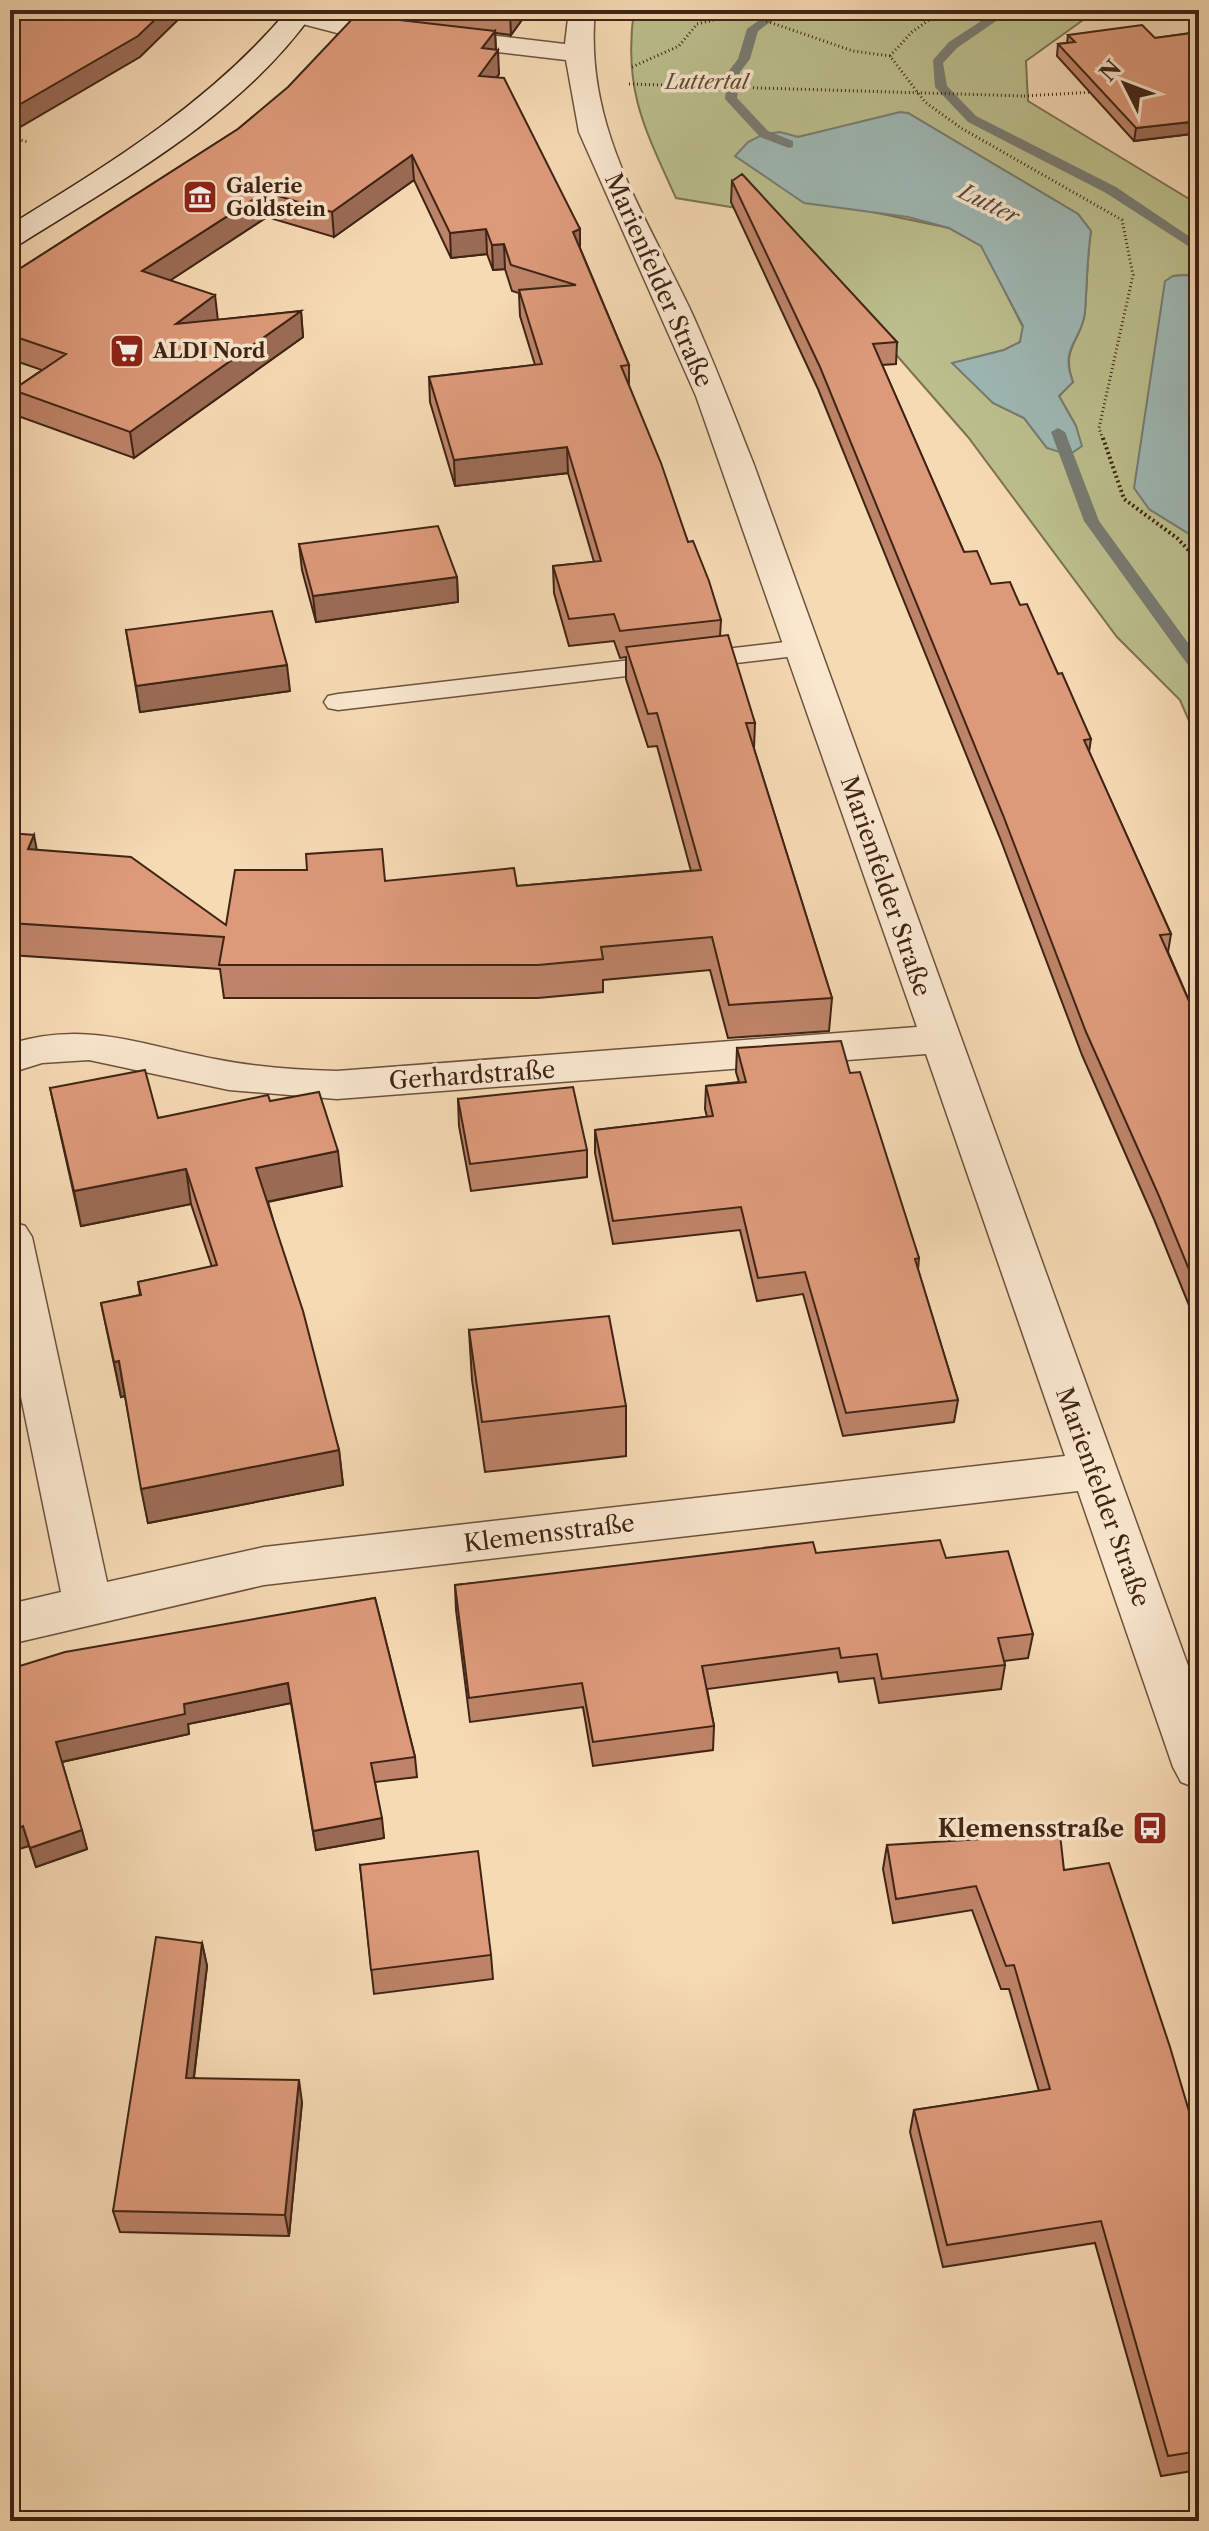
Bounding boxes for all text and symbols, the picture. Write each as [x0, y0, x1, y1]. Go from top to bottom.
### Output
north arrow [1085, 44, 1165, 124]
text: N [1094, 55, 1127, 87]
park label: Luttertal [664, 70, 751, 94]
street label: Marienfelder Straße [599, 169, 719, 391]
place label: Galerie Goldstein [226, 174, 326, 221]
water label: Lutter [953, 177, 1025, 231]
museum icon: Galerie Goldstein [181, 178, 219, 216]
supermarket icon: ALDI Nord [108, 332, 146, 370]
place label: ALDI Nord [152, 339, 266, 363]
street label: Marienfelder Straße [835, 772, 937, 1000]
street label: Gerhardstraße [388, 1055, 556, 1095]
street label: Marienfelder Straße [1050, 1383, 1156, 1611]
street label: Klemensstraße [462, 1508, 636, 1558]
bus stop icon: Klemensstraße [1131, 1809, 1169, 1847]
place label: Klemensstraße [938, 1814, 1124, 1843]

